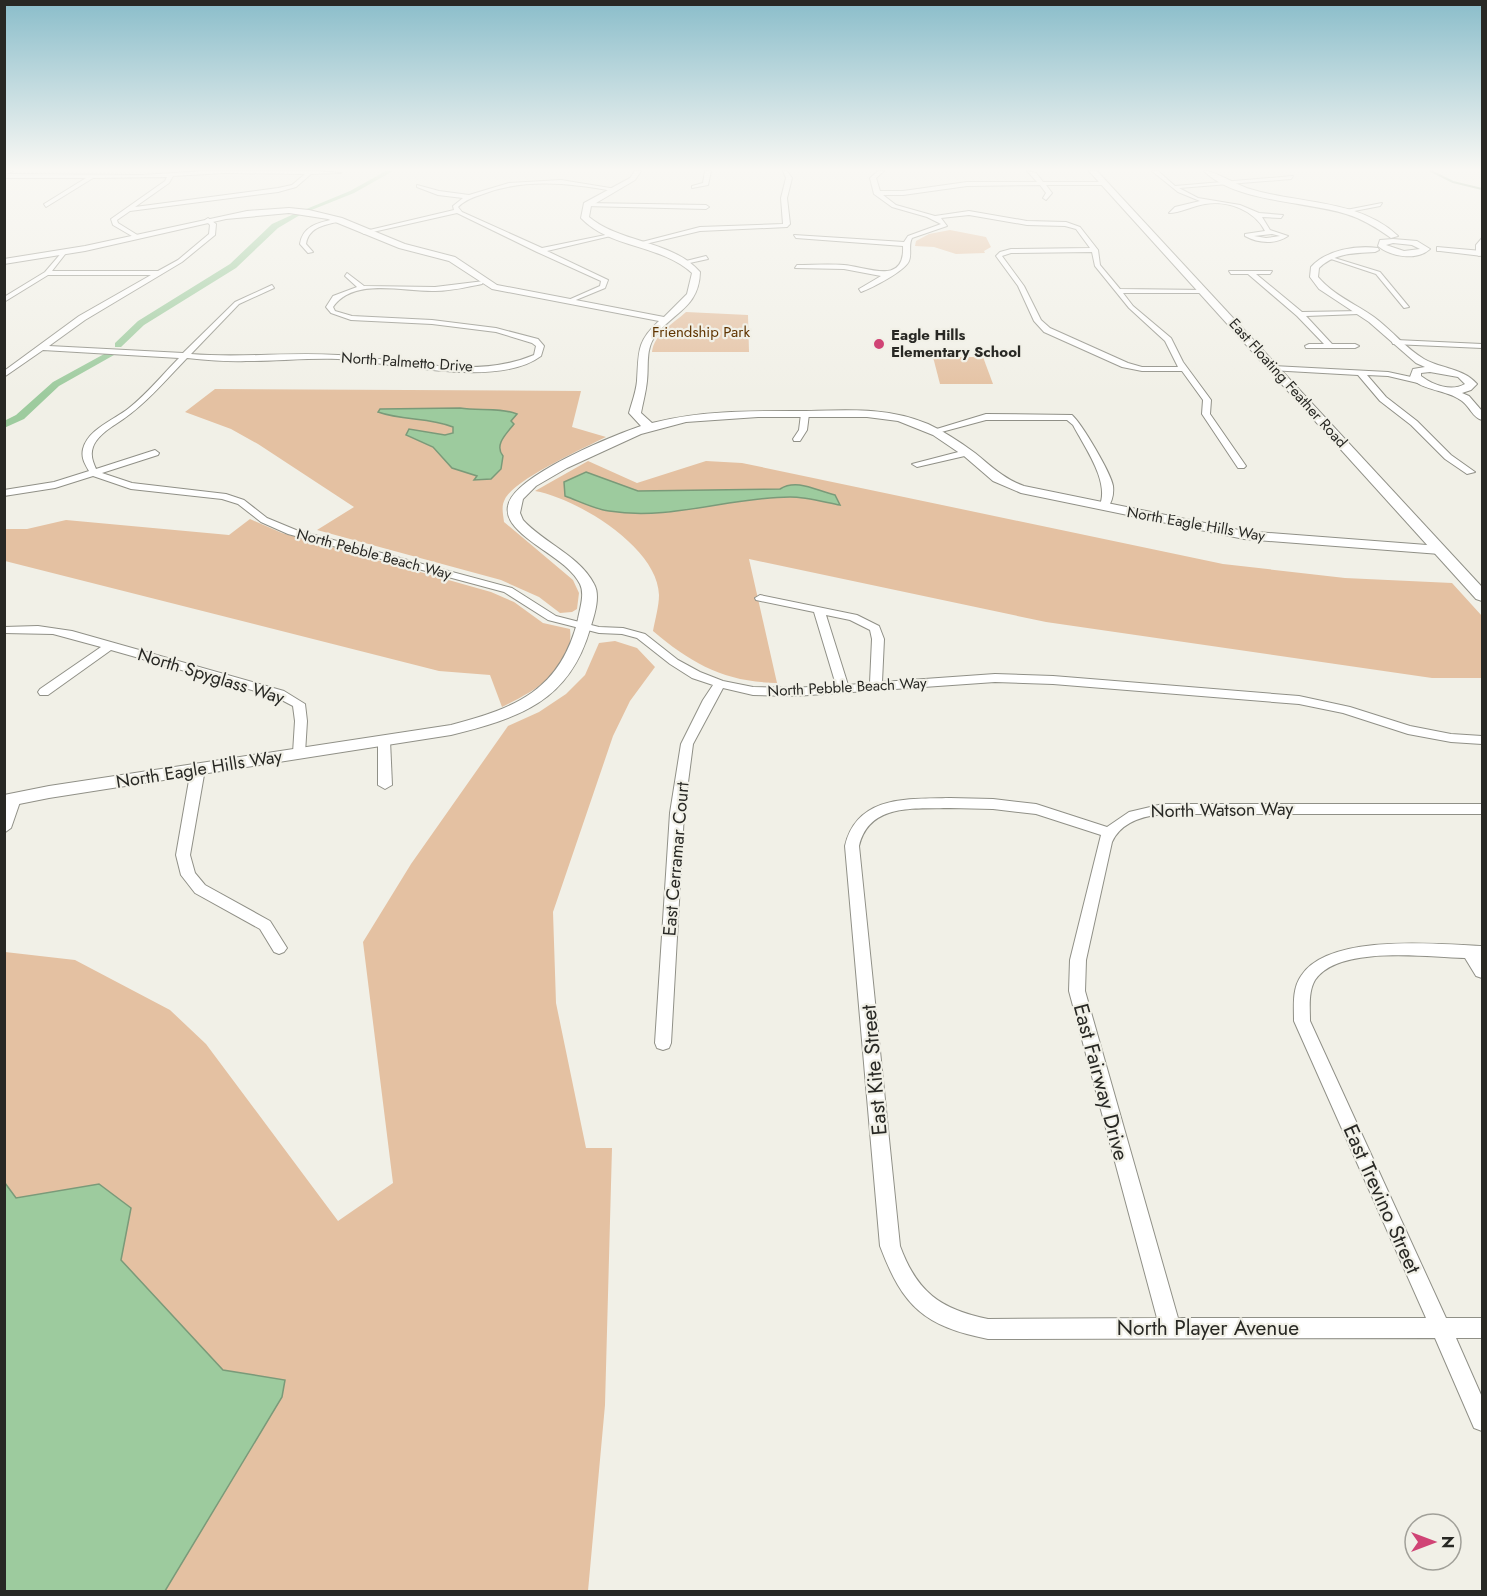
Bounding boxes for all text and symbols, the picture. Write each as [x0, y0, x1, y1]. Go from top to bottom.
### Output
street label: East Floating Feather Road [1224, 313, 1352, 453]
park label: Friendship Park [652, 321, 750, 343]
place label: Eagle Hills Elementary School [891, 324, 1021, 363]
marker: Eagle Hills Elementary School [872, 337, 886, 351]
street label: North Palmetto Drive [340, 346, 474, 378]
street label: North Eagle Hills Way [1125, 501, 1267, 547]
street label: North Pebble Beach Way [294, 523, 454, 585]
street label: North Spyglass Way [134, 641, 288, 711]
street label: North Pebble Beach Way [767, 672, 927, 702]
street label: North Eagle Hills Way [114, 743, 284, 795]
street label: East Cerramar Court [656, 780, 696, 937]
street label: North Watson Way [1151, 796, 1294, 824]
street label: East Fairway Drive [1066, 1000, 1136, 1164]
street label: East Kite Street [853, 1003, 895, 1137]
street label: East Trevino Street [1336, 1120, 1428, 1278]
street label: North Player Avenue [1117, 1313, 1299, 1343]
north arrow [1403, 1512, 1463, 1572]
text: N [1436, 1536, 1459, 1548]

